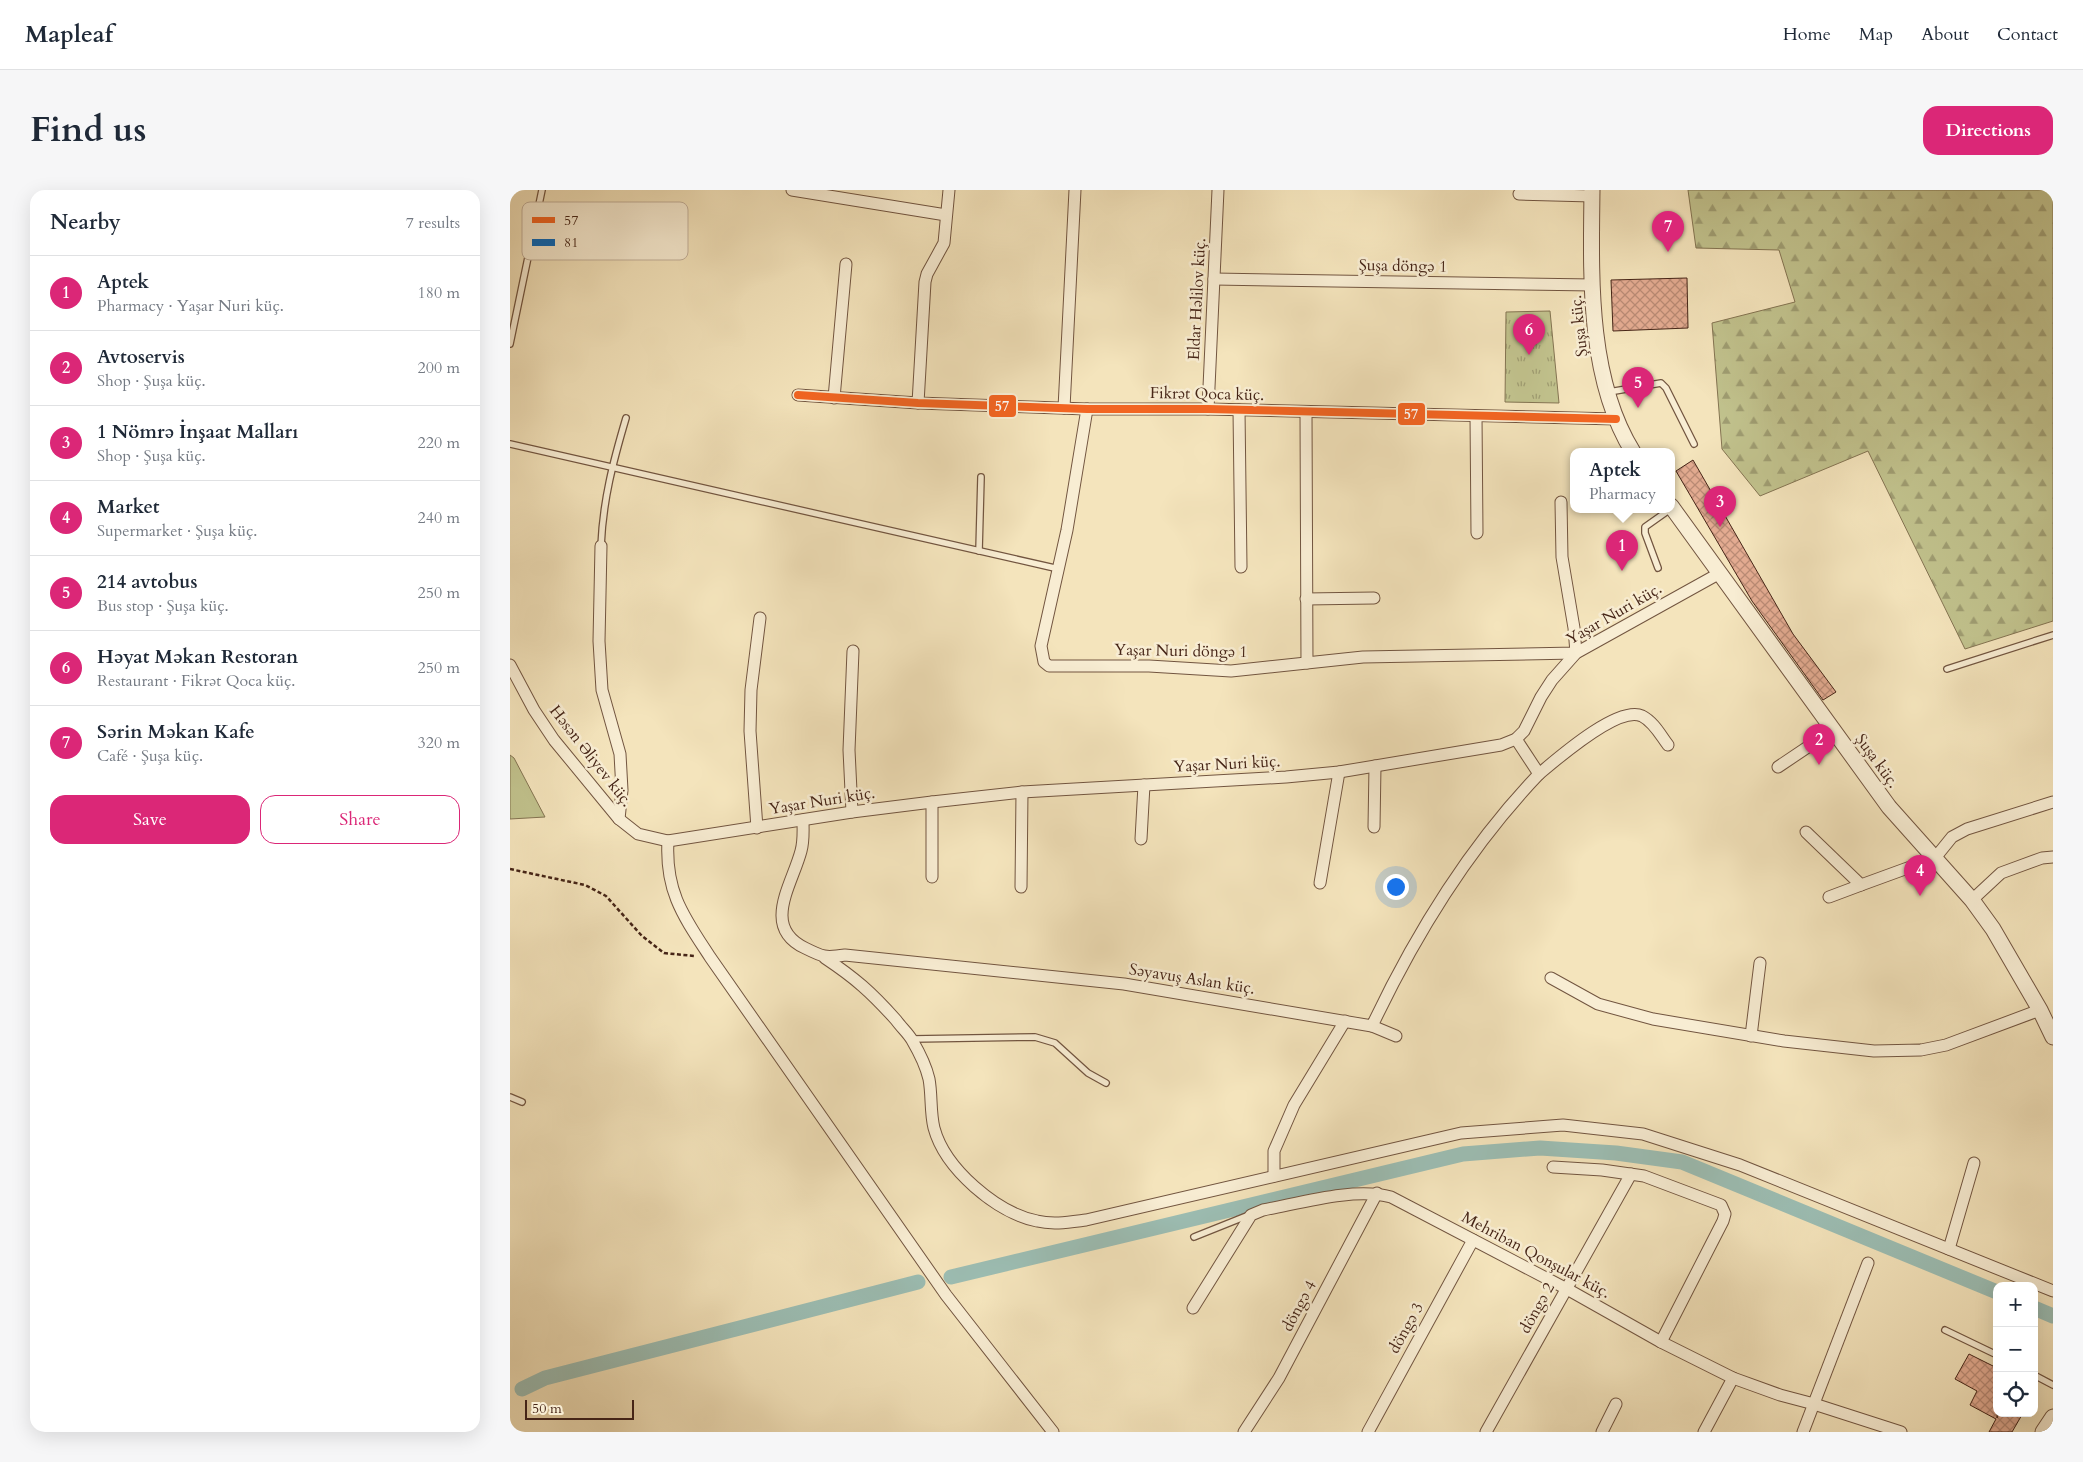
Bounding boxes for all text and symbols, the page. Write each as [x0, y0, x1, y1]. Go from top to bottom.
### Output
text: Mapleaf [25, 18, 113, 51]
text: Home [1783, 22, 1831, 47]
text: Map [1859, 22, 1893, 47]
text: About [1921, 22, 1969, 47]
text: Contact [1997, 22, 2058, 47]
text: Find us [30, 106, 146, 154]
button: Directions [1923, 106, 2053, 155]
legend [522, 202, 688, 260]
text: Nearby [50, 208, 121, 237]
text: 57 [564, 211, 578, 230]
pin: 7 [1652, 211, 1684, 252]
text: 7 results [406, 212, 460, 234]
text: 81 [564, 233, 578, 252]
street label: Eldar Həlilov küç. [1183, 237, 1211, 361]
street label: Şuşa döngə 1 [1359, 254, 1447, 278]
text: Aptek [97, 269, 149, 295]
text: 1 [62, 282, 70, 304]
text: 180 m [418, 282, 460, 304]
street label: Şuşa küç. [1565, 294, 1593, 358]
text: Pharmacy · Yaşar Nuri küç. [97, 295, 284, 317]
pin: 6 [1513, 314, 1545, 355]
text: Avtoservis [97, 344, 185, 370]
text: 2 [62, 357, 70, 379]
text: 200 m [418, 357, 460, 379]
pin: 5 [1622, 367, 1654, 408]
text: Shop · Şuşa küç. [97, 370, 206, 392]
street label: Fikrət Qoca küç. [1150, 382, 1264, 406]
line badge: 57 [988, 394, 1017, 418]
text: 57 [995, 397, 1009, 416]
line badge: 57 [1397, 402, 1426, 426]
text: 57 [1404, 405, 1418, 424]
text: 1 Nömrə İnşaat Malları [97, 419, 298, 445]
text: 3 [62, 432, 70, 454]
text: 220 m [418, 432, 460, 454]
text: Shop · Şuşa küç. [97, 445, 206, 467]
popup [1570, 448, 1675, 513]
text: Aptek [1589, 457, 1641, 483]
text: Pharmacy [1589, 483, 1656, 505]
pin: 3 [1704, 486, 1736, 527]
text: Market [97, 494, 160, 520]
text: 4 [62, 507, 70, 529]
text: 240 m [418, 507, 460, 529]
text: Supermarket · Şuşa küç. [97, 520, 257, 542]
pin: 1 [1606, 530, 1638, 571]
text: 214 avtobus [97, 569, 197, 595]
street label: Yaşar Nuri küç. [1562, 578, 1666, 650]
text: 5 [62, 582, 70, 604]
text: 250 m [418, 582, 460, 604]
text: Bus stop · Şuşa küç. [97, 595, 229, 617]
street label: Yaşar Nuri döngə 1 [1114, 639, 1248, 663]
text: Həyat Məkan Restoran [97, 644, 298, 670]
text: 6 [62, 657, 70, 679]
text: 250 m [418, 657, 460, 679]
text: Restaurant · Fikrət Qoca küç. [97, 670, 295, 692]
street label: Həsən Əliyev küç. [544, 701, 638, 811]
text: Sərin Məkan Kafe [97, 719, 255, 745]
pin: 2 [1803, 724, 1835, 765]
street label: Şuşa küç. [1850, 729, 1904, 793]
text: 7 [62, 732, 70, 754]
text: 320 m [418, 732, 460, 754]
text: Café · Şuşa küç. [97, 745, 203, 767]
street label: Yaşar Nuri küç. [1173, 750, 1281, 778]
street label: Yaşar Nuri küç. [767, 782, 877, 820]
button: Save [50, 795, 250, 844]
button: Share [260, 795, 460, 844]
pin: 4 [1904, 855, 1936, 896]
your location [1383, 874, 1409, 900]
street label: Səyavuş Aslan küç. [1128, 958, 1256, 1000]
street label: Mehriban Qonşular küç. [1458, 1206, 1614, 1304]
street label: döngə 4 [1276, 1277, 1322, 1335]
street label: döngə 2 [1514, 1279, 1560, 1337]
map controls [1993, 1282, 2038, 1417]
button: + [1993, 1282, 2038, 1327]
street label: döngə 3 [1383, 1299, 1429, 1357]
button: − [1993, 1327, 2038, 1372]
button: locate [1993, 1372, 2038, 1417]
scale bar [525, 1397, 634, 1420]
text: 50 m [532, 1399, 562, 1418]

